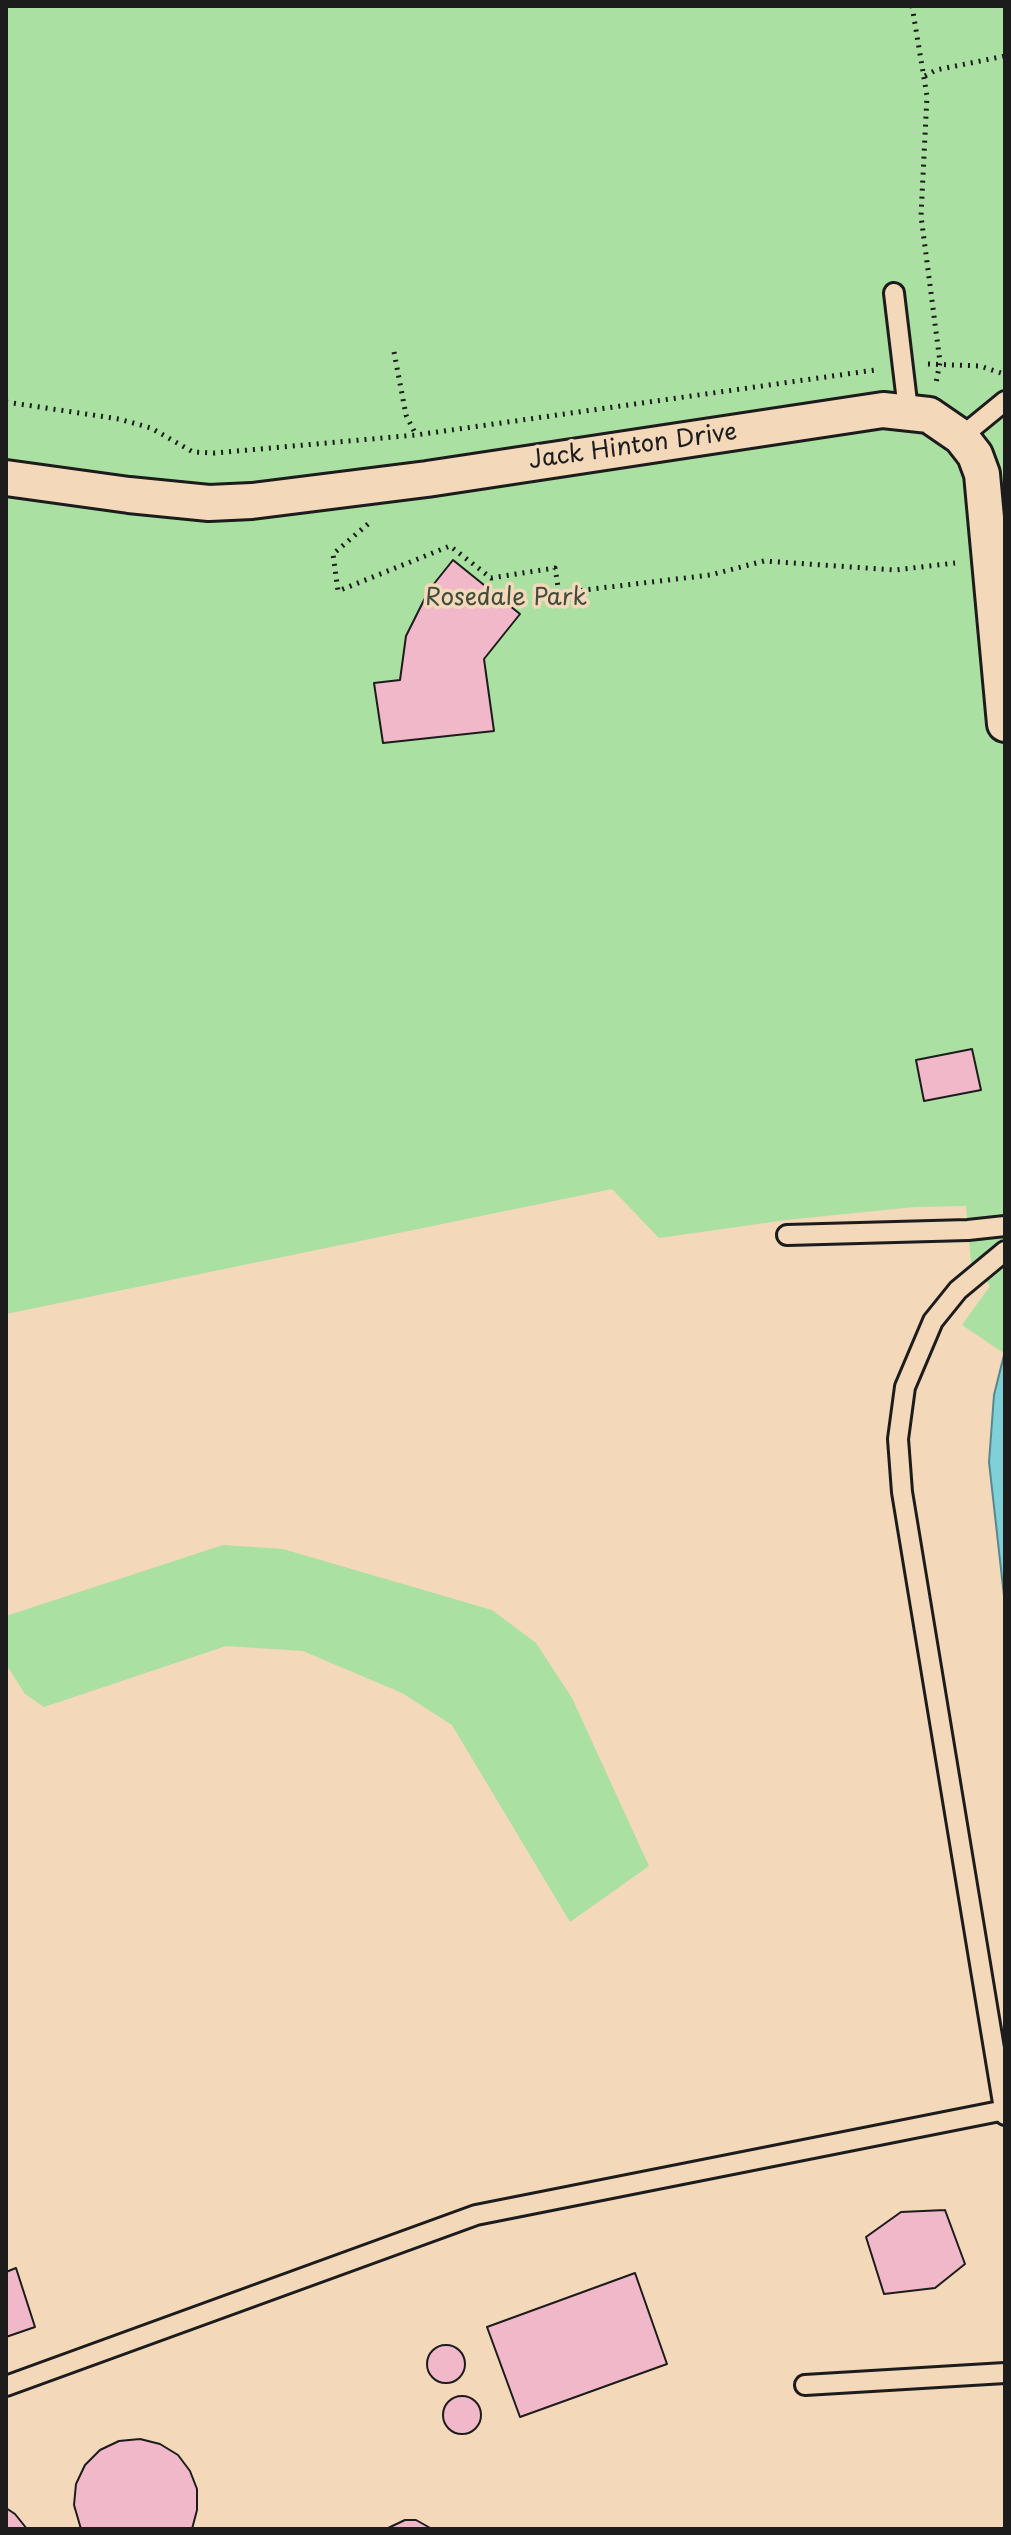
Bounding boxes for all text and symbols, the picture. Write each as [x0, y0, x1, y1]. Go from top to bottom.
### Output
street label: Jack Hinton Drive [527, 418, 739, 476]
park label: Rosedale Park [425, 584, 587, 612]

